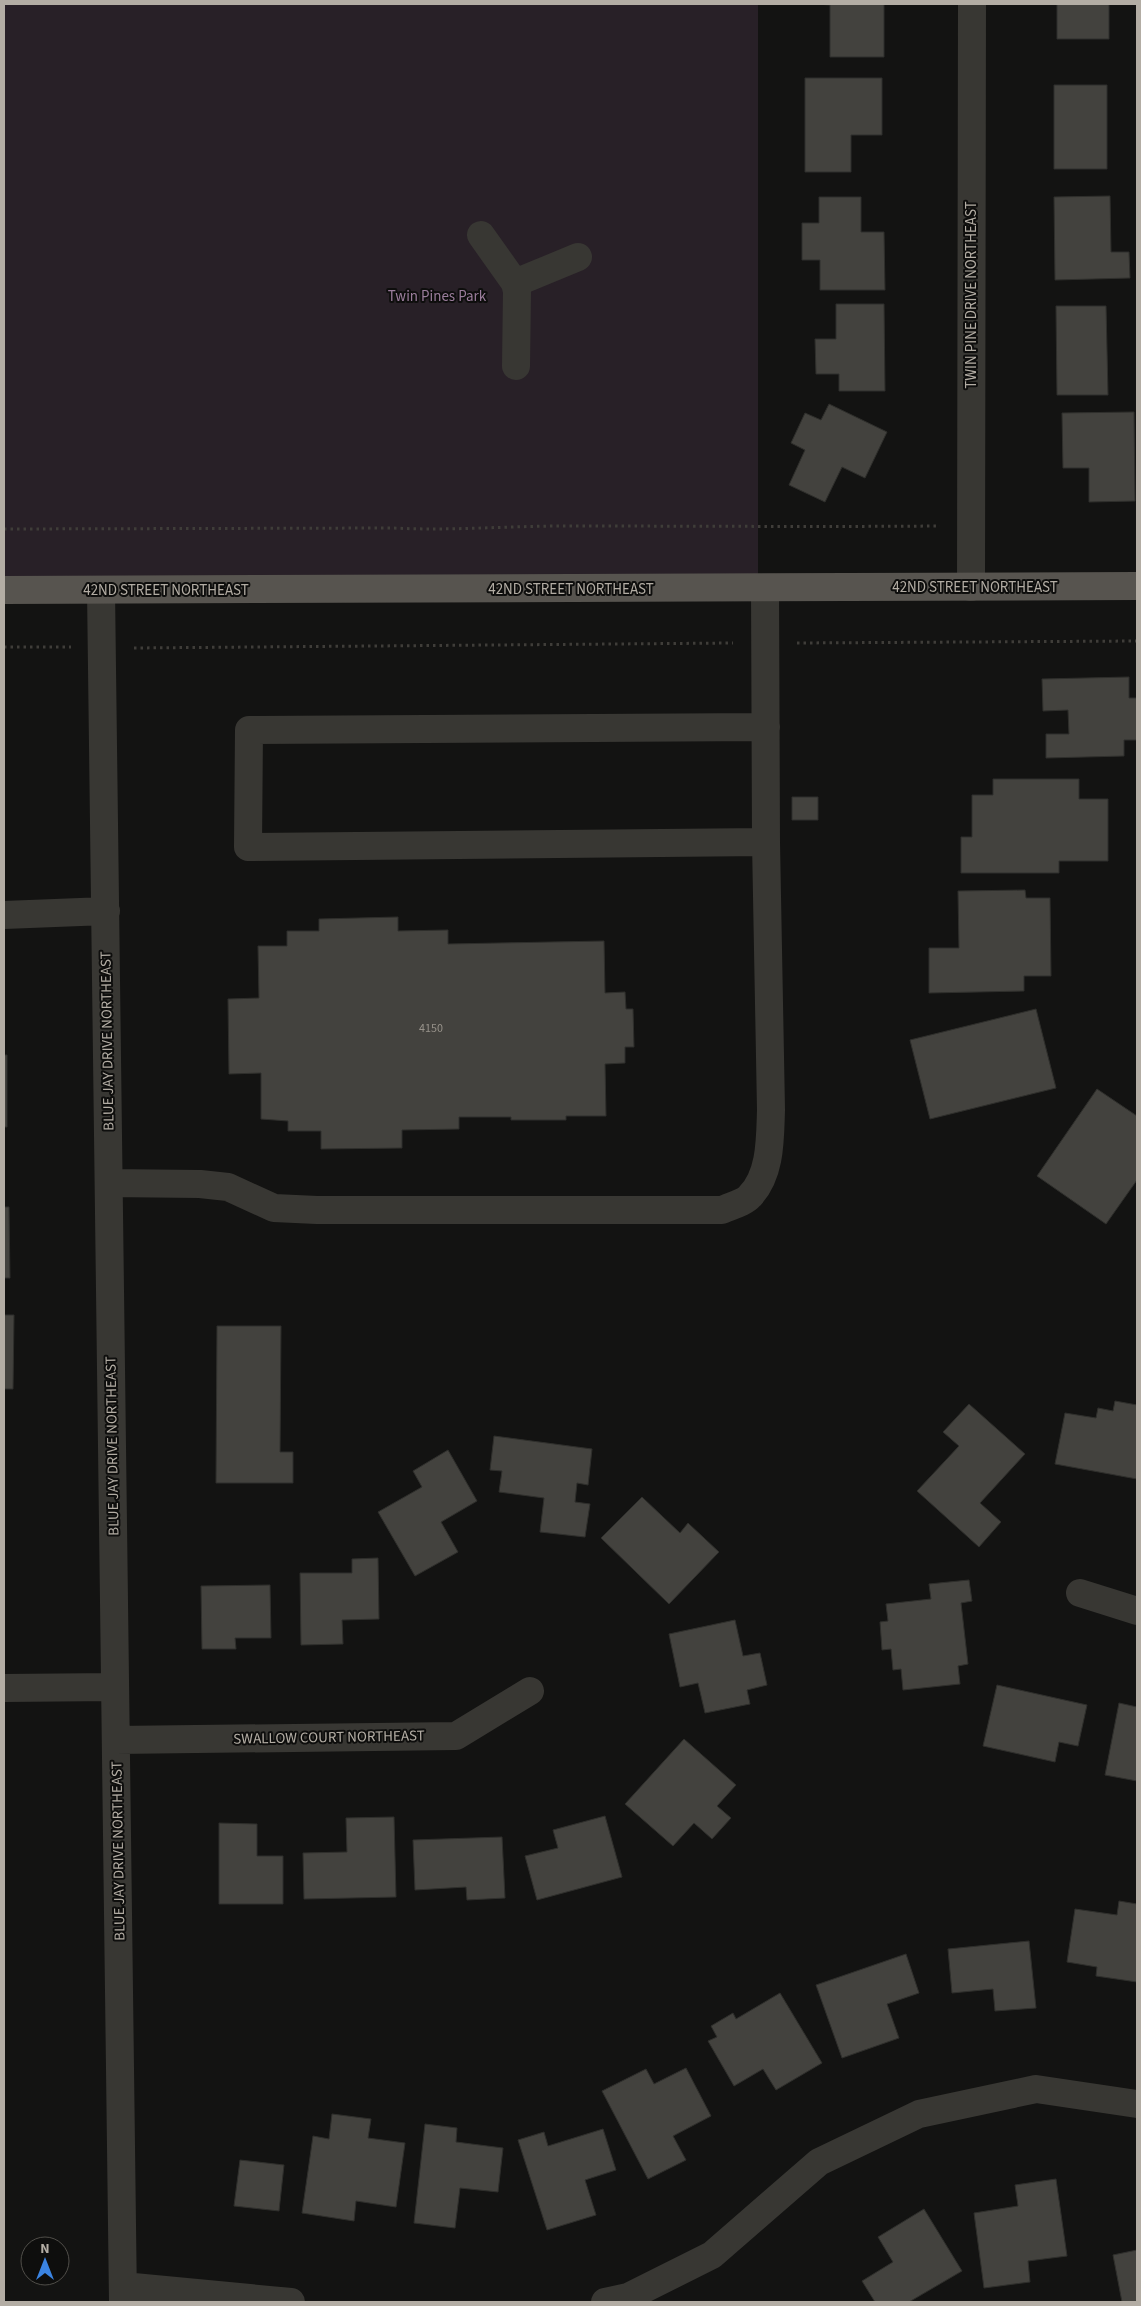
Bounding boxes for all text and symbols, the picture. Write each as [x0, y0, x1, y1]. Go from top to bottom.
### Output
street label: TWIN PINE DRIVE NORTHEAST [961, 201, 982, 389]
park label: Twin Pines Park [388, 286, 487, 307]
street label: 42ND STREET NORTHEAST [892, 577, 1058, 598]
street label: 42ND STREET NORTHEAST [488, 579, 654, 600]
street label: 42ND STREET NORTHEAST [83, 580, 249, 601]
street label: BLUE JAY DRIVE NORTHEAST [95, 951, 120, 1131]
house number: 4150 [419, 1020, 443, 1037]
street label: BLUE JAY DRIVE NORTHEAST [100, 1356, 125, 1536]
street label: SWALLOW COURT NORTHEAST [233, 1725, 425, 1750]
street label: BLUE JAY DRIVE NORTHEAST [106, 1761, 131, 1941]
north arrow [20, 2236, 70, 2286]
text: N [40, 2239, 50, 2259]

